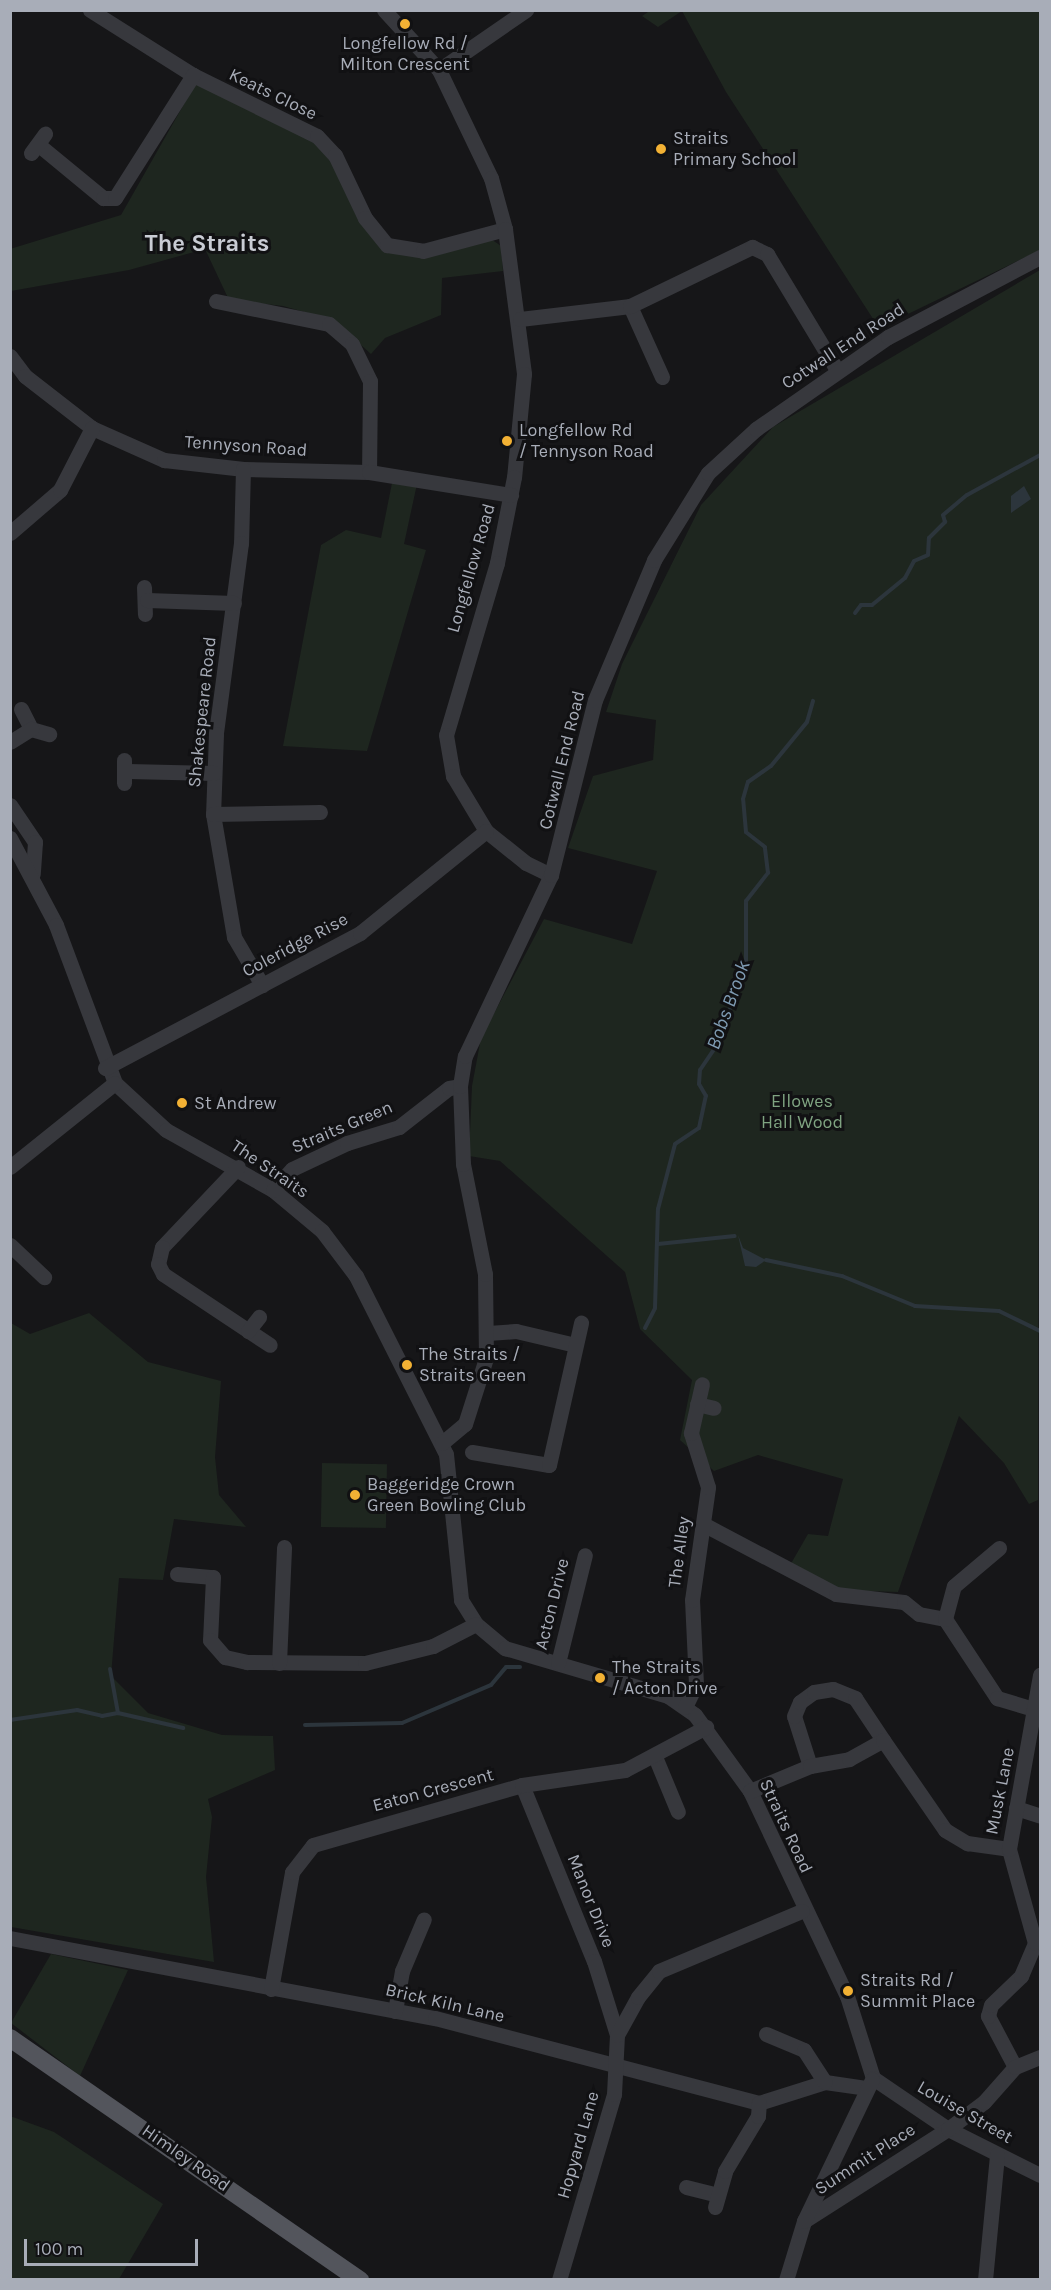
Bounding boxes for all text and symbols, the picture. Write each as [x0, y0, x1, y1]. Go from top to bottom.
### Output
marker: Longfellow Rd / Milton Crescent [398, 17, 412, 31]
place label: Longfellow Rd / Milton Crescent [340, 33, 470, 76]
street label: Keats Close [225, 63, 321, 125]
place label: Straits Primary School [673, 128, 796, 170]
marker: Straits Primary School [654, 142, 668, 156]
district label: The Straits [145, 230, 269, 258]
street label: Cotwall End Road [777, 298, 909, 394]
place label: Longfellow Rd / Tennyson Road [519, 420, 654, 462]
street label: Tennyson Road [184, 431, 308, 461]
marker: Longfellow Rd / Tennyson Road [500, 434, 514, 448]
street label: Longfellow Road [442, 501, 500, 635]
street label: Shakespeare Road [183, 635, 221, 789]
street label: Cotwall End Road [534, 688, 590, 832]
street label: Coleridge Rise [239, 908, 351, 982]
water label: Bobs Brook [701, 957, 755, 1053]
park label: Ellowes Hall Wood [761, 1091, 843, 1134]
place label: St Andrew [194, 1092, 277, 1114]
marker: St Andrew [175, 1096, 189, 1110]
street label: Straits Green [288, 1096, 396, 1158]
street label: The Straits [227, 1135, 313, 1203]
place label: The Straits / Straits Green [419, 1344, 526, 1386]
marker: The Straits / Straits Green [400, 1358, 414, 1372]
place label: Baggeridge Crown Green Bowling Club [367, 1474, 526, 1516]
marker: Baggeridge Crown Green Bowling Club [348, 1488, 362, 1502]
street label: The Alley [663, 1515, 695, 1589]
street label: Acton Drive [530, 1556, 574, 1652]
place label: The Straits / Acton Drive [612, 1657, 717, 1700]
marker: The Straits / Acton Drive [593, 1671, 607, 1685]
street label: Musk Lane [981, 1746, 1019, 1836]
street label: Eaton Crescent [370, 1763, 496, 1817]
street label: Straits Road [755, 1776, 817, 1876]
street label: Manor Drive [563, 1851, 619, 1951]
place label: Straits Rd / Summit Place [860, 1970, 975, 2012]
street label: Brick Kiln Lane [383, 1979, 507, 2027]
marker: Straits Rd / Summit Place [841, 1984, 855, 1998]
street label: Louise Street [913, 2076, 1017, 2148]
street label: Hopyard Lane [552, 2089, 604, 2201]
street label: Summit Place [811, 2119, 919, 2199]
street label: Himley Road [138, 2120, 234, 2196]
scale bar [27, 2227, 201, 2265]
text: 100 m [35, 2238, 83, 2260]

